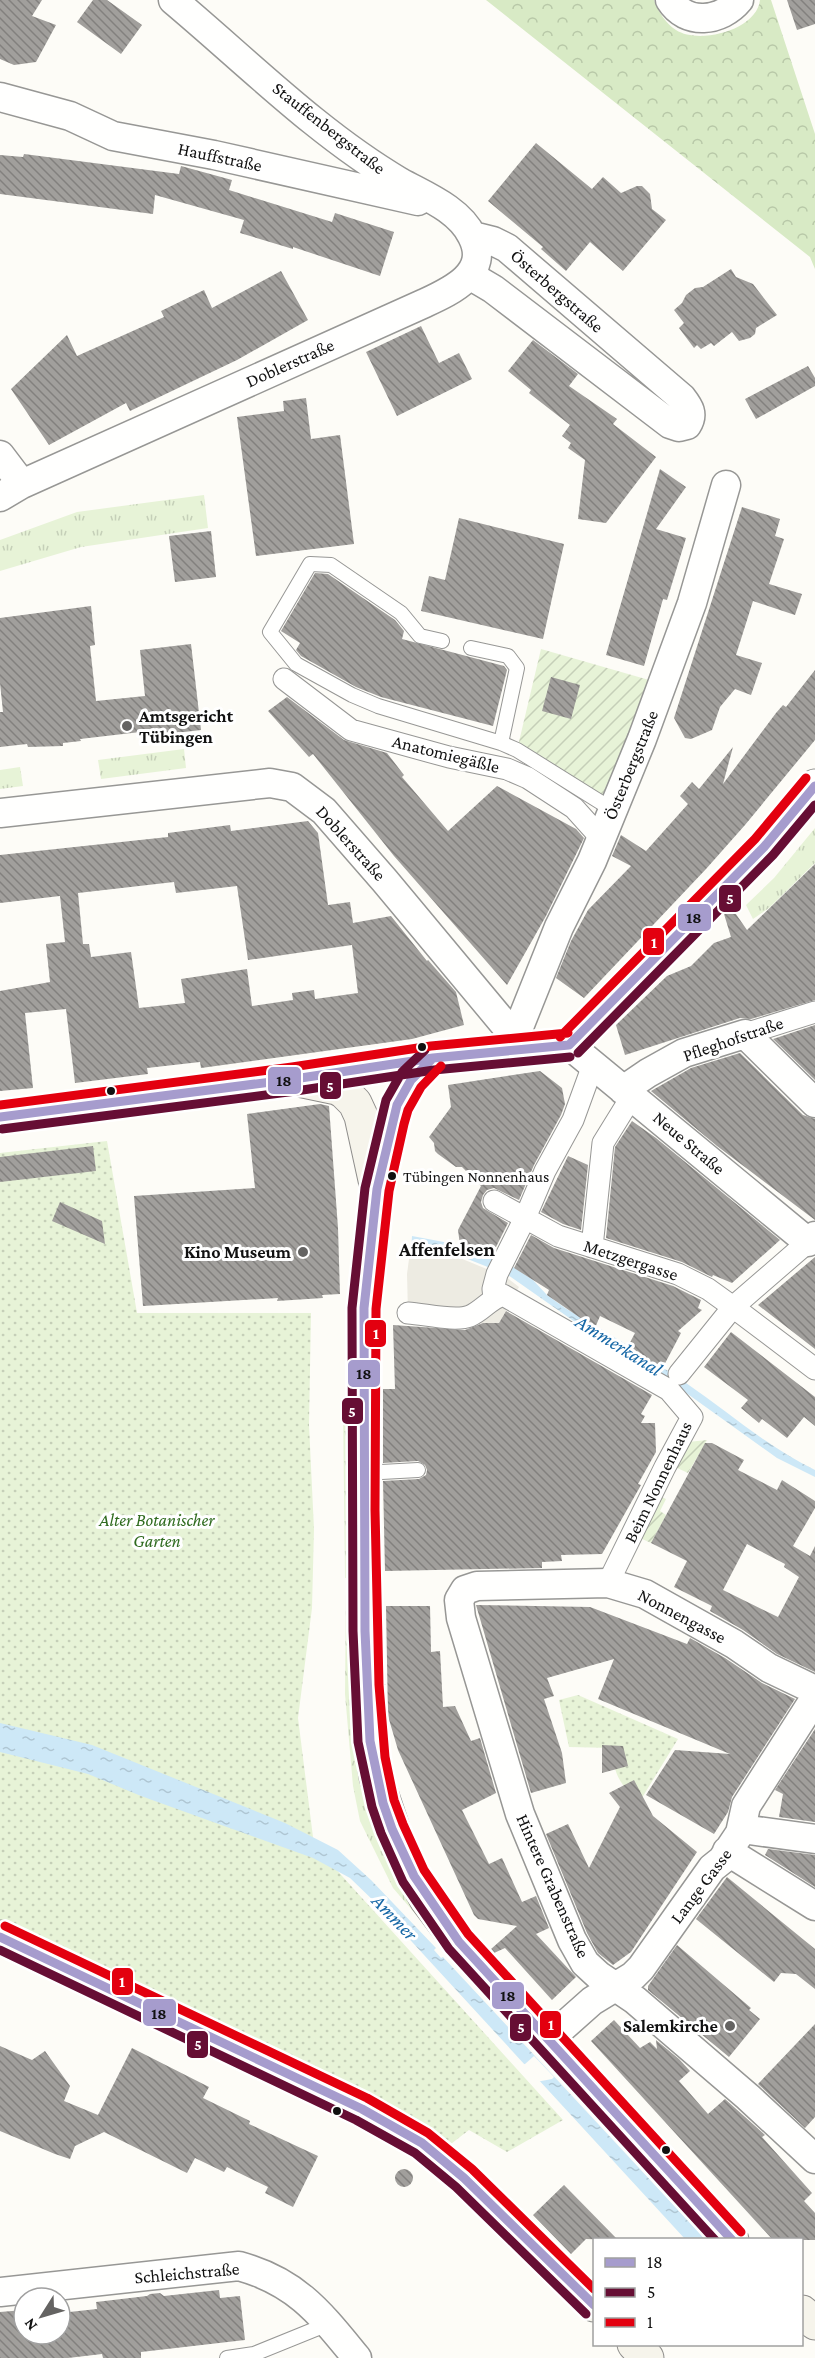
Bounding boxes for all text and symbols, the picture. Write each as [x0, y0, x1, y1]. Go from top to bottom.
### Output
street label: Stauffenbergstraße [269, 78, 389, 178]
street label: Hauffstraße [176, 138, 264, 176]
street label: Österbergstraße [507, 245, 608, 337]
street label: Doblerstraße [243, 335, 337, 391]
place label: Amtsgericht Tübingen [138, 706, 234, 747]
street label: Österbergstraße [600, 707, 662, 823]
marker: Amtsgericht Tübingen [120, 719, 134, 733]
street label: Anatomiegäßle [390, 731, 502, 777]
street label: Doblerstraße [312, 801, 390, 885]
line badge: 5 [718, 884, 742, 913]
text: 5 [726, 890, 734, 907]
line badge: 18 [677, 903, 712, 932]
text: 18 [686, 909, 702, 926]
line badge: 1 [642, 927, 665, 956]
text: 1 [651, 934, 657, 951]
street label: Pfleghofstraße [680, 1012, 786, 1065]
unlabelled marker [416, 1041, 428, 1053]
line badge: 18 [267, 1066, 302, 1095]
line badge: 5 [319, 1071, 342, 1100]
text: 18 [276, 1072, 292, 1089]
text: 5 [326, 1078, 334, 1095]
unlabelled marker [105, 1085, 117, 1097]
street label: Neue Straße [649, 1107, 729, 1179]
place label: Tübingen Nonnenhaus [403, 1168, 549, 1186]
marker: Tübingen Nonnenhaus [386, 1170, 398, 1182]
street label: Metzgergasse [581, 1235, 681, 1285]
district label: Affenfelsen [398, 1238, 495, 1260]
place label: Kino Museum [184, 1242, 292, 1262]
marker: Kino Museum [296, 1245, 310, 1259]
water label: Ammerkanal [571, 1309, 667, 1381]
line badge: 1 [364, 1319, 387, 1348]
text: 1 [373, 1325, 379, 1342]
line badge: 18 [347, 1359, 381, 1388]
text: 18 [356, 1365, 372, 1382]
line badge: 5 [341, 1397, 364, 1425]
text: 5 [348, 1403, 356, 1420]
street label: Beim Nonnenhaus [620, 1418, 696, 1546]
park label: Alter Botanischer Garten [98, 1510, 215, 1551]
street label: Nonnengasse [635, 1585, 729, 1648]
street label: Hintere Grabenstraße [512, 1811, 594, 1961]
street label: Lange Gasse [666, 1845, 736, 1927]
water label: Ammer [367, 1889, 423, 1945]
line badge: 1 [111, 1967, 134, 1996]
text: 1 [119, 1973, 125, 1990]
line badge: 18 [491, 1981, 525, 2010]
text: 18 [500, 1987, 516, 2004]
line badge: 18 [142, 1998, 177, 2027]
text: 18 [151, 2005, 167, 2022]
line badge: 1 [539, 2010, 562, 2039]
line badge: 5 [509, 2013, 532, 2042]
text: 1 [548, 2016, 554, 2033]
place label: Salemkirche [623, 2016, 718, 2036]
text: 5 [517, 2019, 525, 2036]
marker: Salemkirche [723, 2019, 737, 2033]
line badge: 5 [186, 2030, 209, 2059]
text: 5 [194, 2036, 202, 2053]
unlabelled marker [331, 2105, 343, 2117]
unlabelled marker [660, 2144, 672, 2156]
legend [593, 2238, 803, 2346]
text: 18 [647, 2252, 663, 2272]
street label: Schleichstraße [134, 2258, 240, 2288]
text: 5 [647, 2282, 656, 2302]
north arrow [12, 2286, 72, 2346]
text: 1 [647, 2312, 653, 2332]
text: N [20, 2315, 40, 2334]

